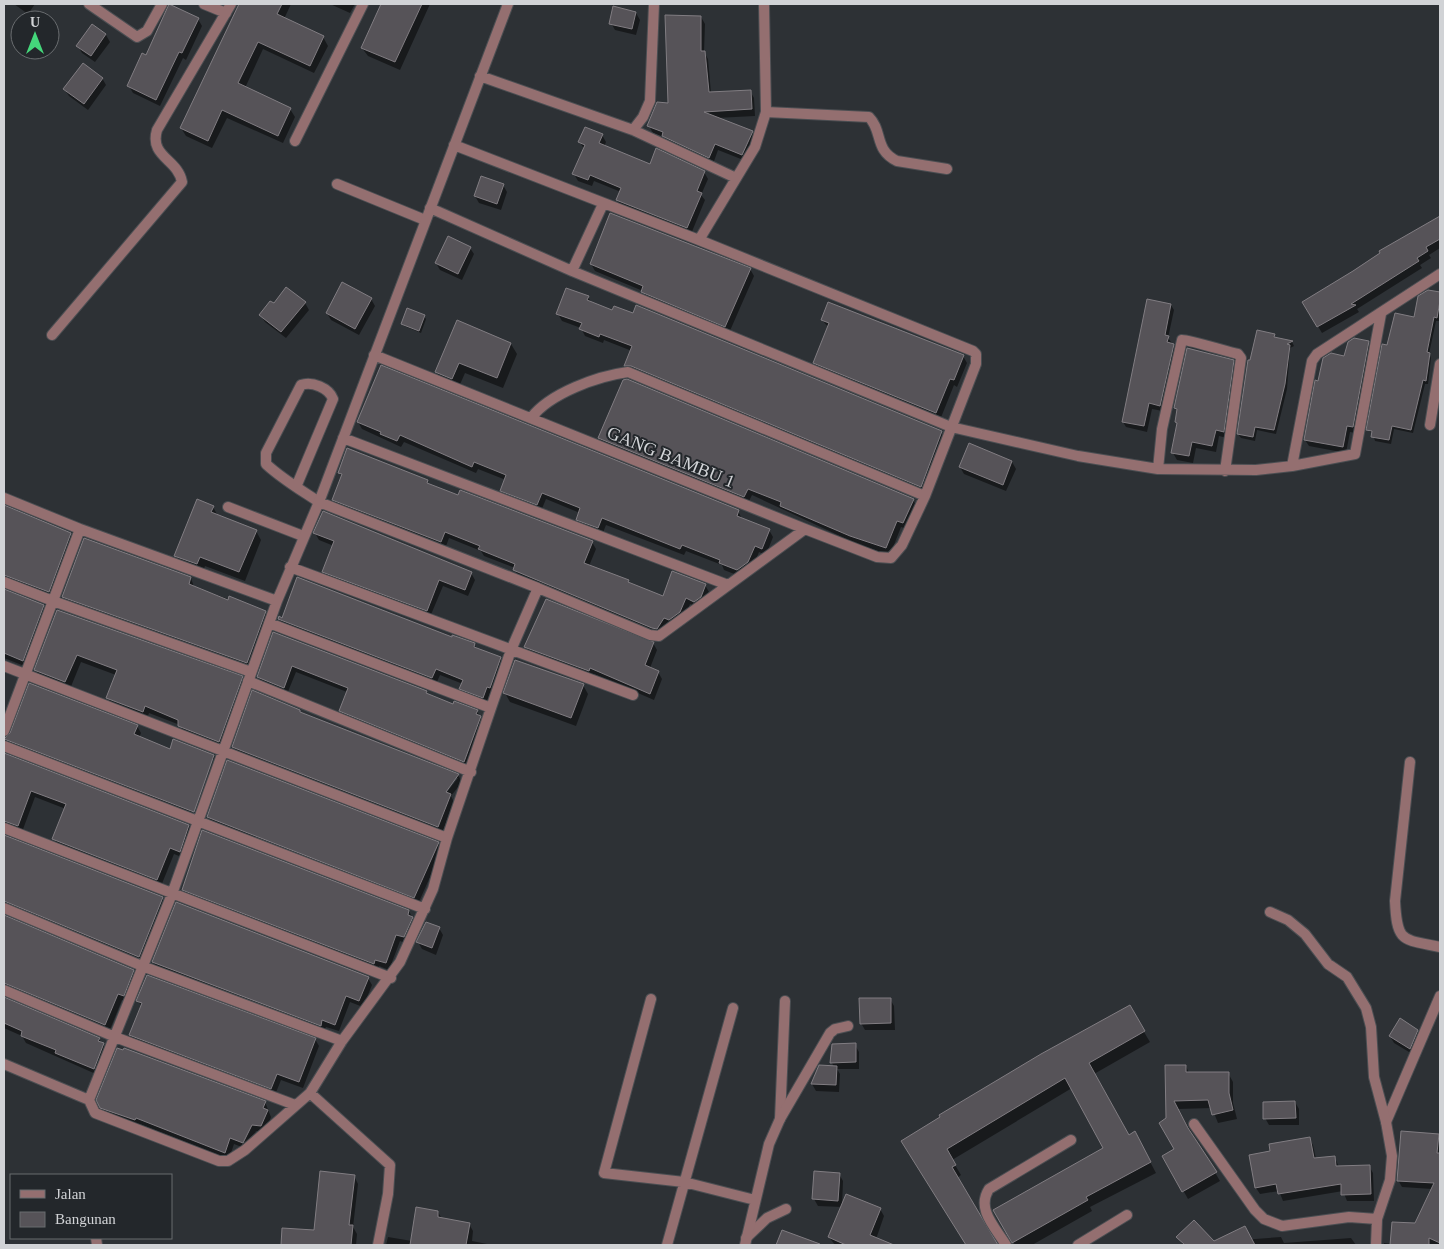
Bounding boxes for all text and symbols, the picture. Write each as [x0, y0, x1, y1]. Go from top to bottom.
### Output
north arrow [10, 10, 60, 60]
text: U [30, 15, 40, 30]
street label: GANG BAMBU 1 [604, 422, 738, 492]
legend [10, 1174, 172, 1239]
text: Jalan [55, 1186, 86, 1202]
text: Bangunan [55, 1211, 116, 1227]

